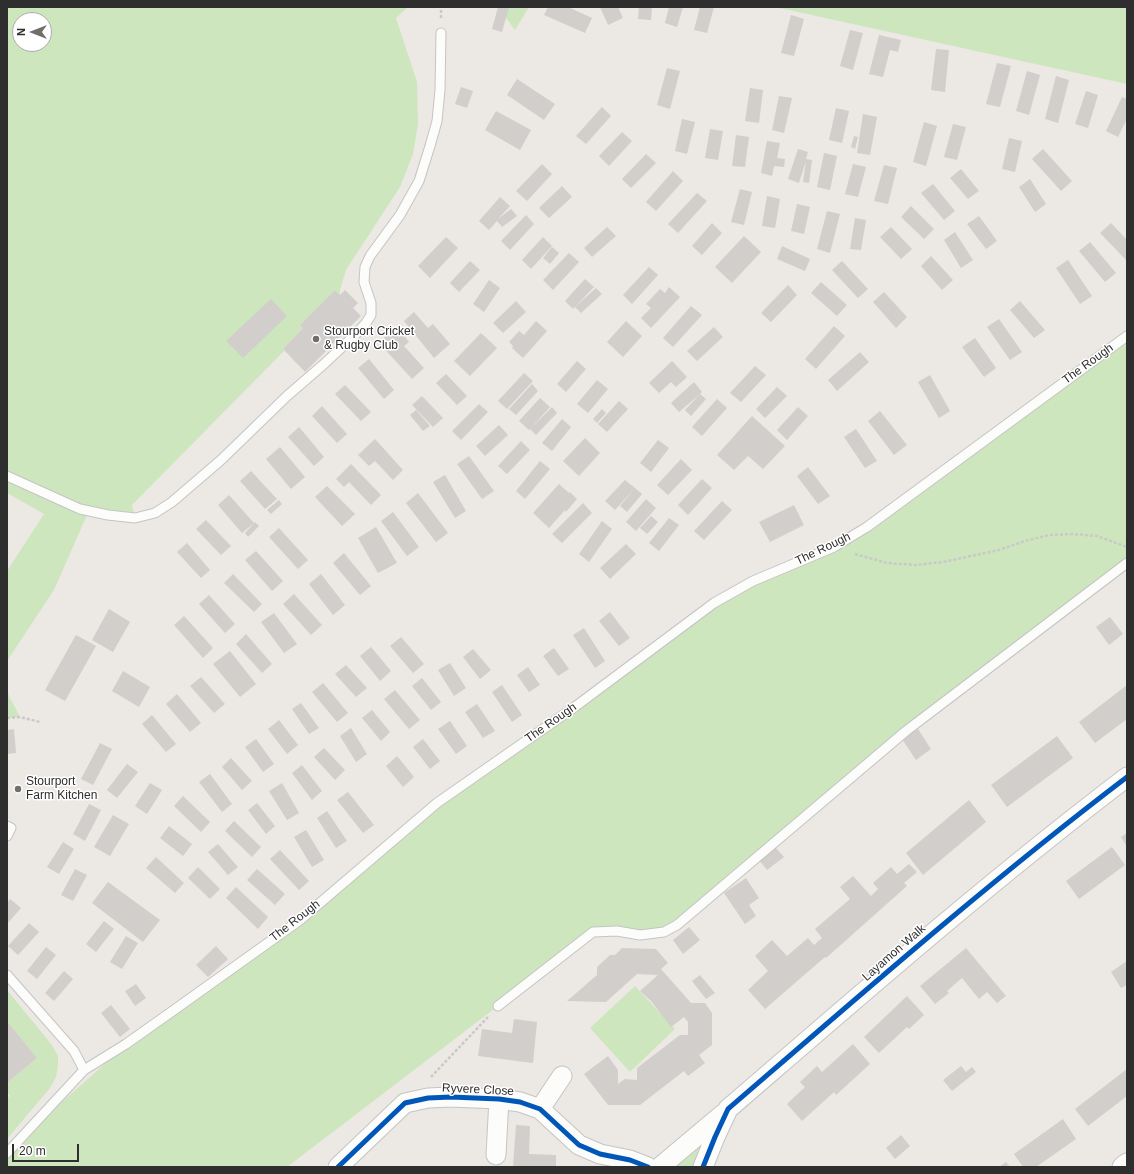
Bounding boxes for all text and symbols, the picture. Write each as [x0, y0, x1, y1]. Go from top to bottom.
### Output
north arrow [12, 12, 52, 52]
text: N [15, 28, 27, 36]
place label: Stourport Cricket & Rugby Club [324, 325, 414, 353]
marker: Stourport Cricket & Rugby Club [311, 334, 321, 344]
street label: The Rough [1060, 341, 1116, 387]
street label: The Rough [793, 530, 853, 568]
street label: The Rough [523, 700, 579, 746]
place label: Stourport Farm Kitchen [26, 775, 97, 803]
marker: Stourport Farm Kitchen [13, 784, 23, 794]
street label: The Rough [267, 897, 323, 945]
street label: Layamon Walk [859, 922, 929, 984]
street label: Ryvere Close [442, 1081, 514, 1099]
scale bar [14, 1136, 81, 1162]
text: 20 m [19, 1144, 46, 1158]

